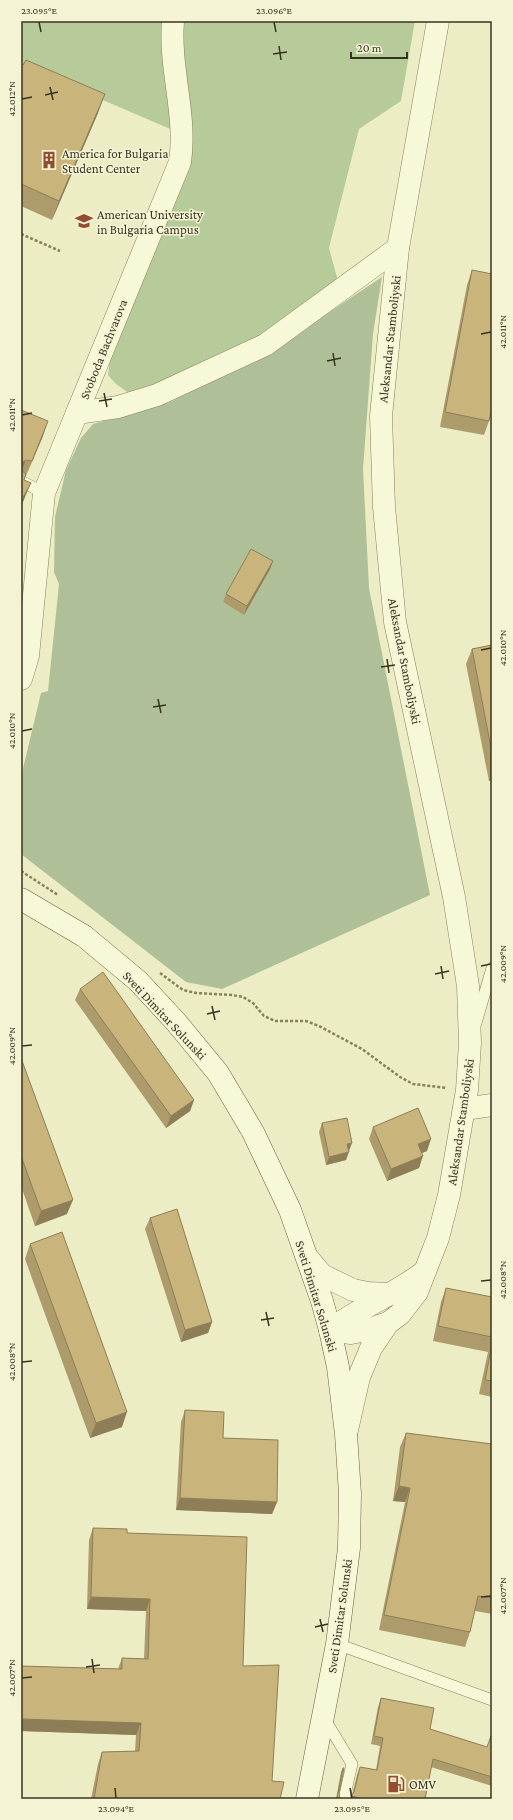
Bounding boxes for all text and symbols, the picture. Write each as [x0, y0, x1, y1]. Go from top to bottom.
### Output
text: 23.095°E [21, 5, 57, 16]
text: 23.096°E [256, 5, 292, 16]
scale bar [351, 34, 407, 60]
text: 20 m [357, 41, 382, 55]
text: 42.012°N [6, 81, 17, 117]
place label: America for Bulgaria Student Center [62, 146, 168, 176]
building icon: America for Bulgaria Student Center [39, 150, 59, 170]
place label: American University in Bulgaria Campus [97, 207, 204, 237]
school or university icon: American University in Bulgaria Campus [74, 211, 94, 231]
street label: Aleksandar Stamboliyski [375, 274, 404, 404]
street label: Svoboda Bachvarova [77, 297, 130, 401]
text: 42.011°N [497, 315, 508, 349]
text: 42.011°N [6, 398, 17, 432]
street label: Aleksandar Stamboliyski [385, 597, 424, 726]
text: 42.010°N [497, 629, 508, 666]
text: 42.010°N [6, 712, 17, 749]
text: 42.009°N [497, 944, 508, 983]
street label: Sveti Dimitar Solunski [120, 968, 210, 1063]
text: 42.009°N [6, 1026, 17, 1065]
street label: Aleksandar Stamboliyski [444, 1057, 477, 1187]
street label: Sveti Dimitar Solunski [292, 1239, 341, 1354]
text: 42.008°N [497, 1260, 508, 1299]
text: 42.008°N [6, 1342, 17, 1381]
street label: Sveti Dimitar Solunski [324, 1557, 355, 1674]
text: 42.007°N [497, 1577, 508, 1615]
text: 42.007°N [6, 1659, 17, 1697]
fuel station icon: OMV [386, 1774, 406, 1794]
place label: OMV [409, 1777, 437, 1792]
text: 23.094°E [98, 1803, 135, 1814]
text: 23.095°E [334, 1803, 370, 1814]

